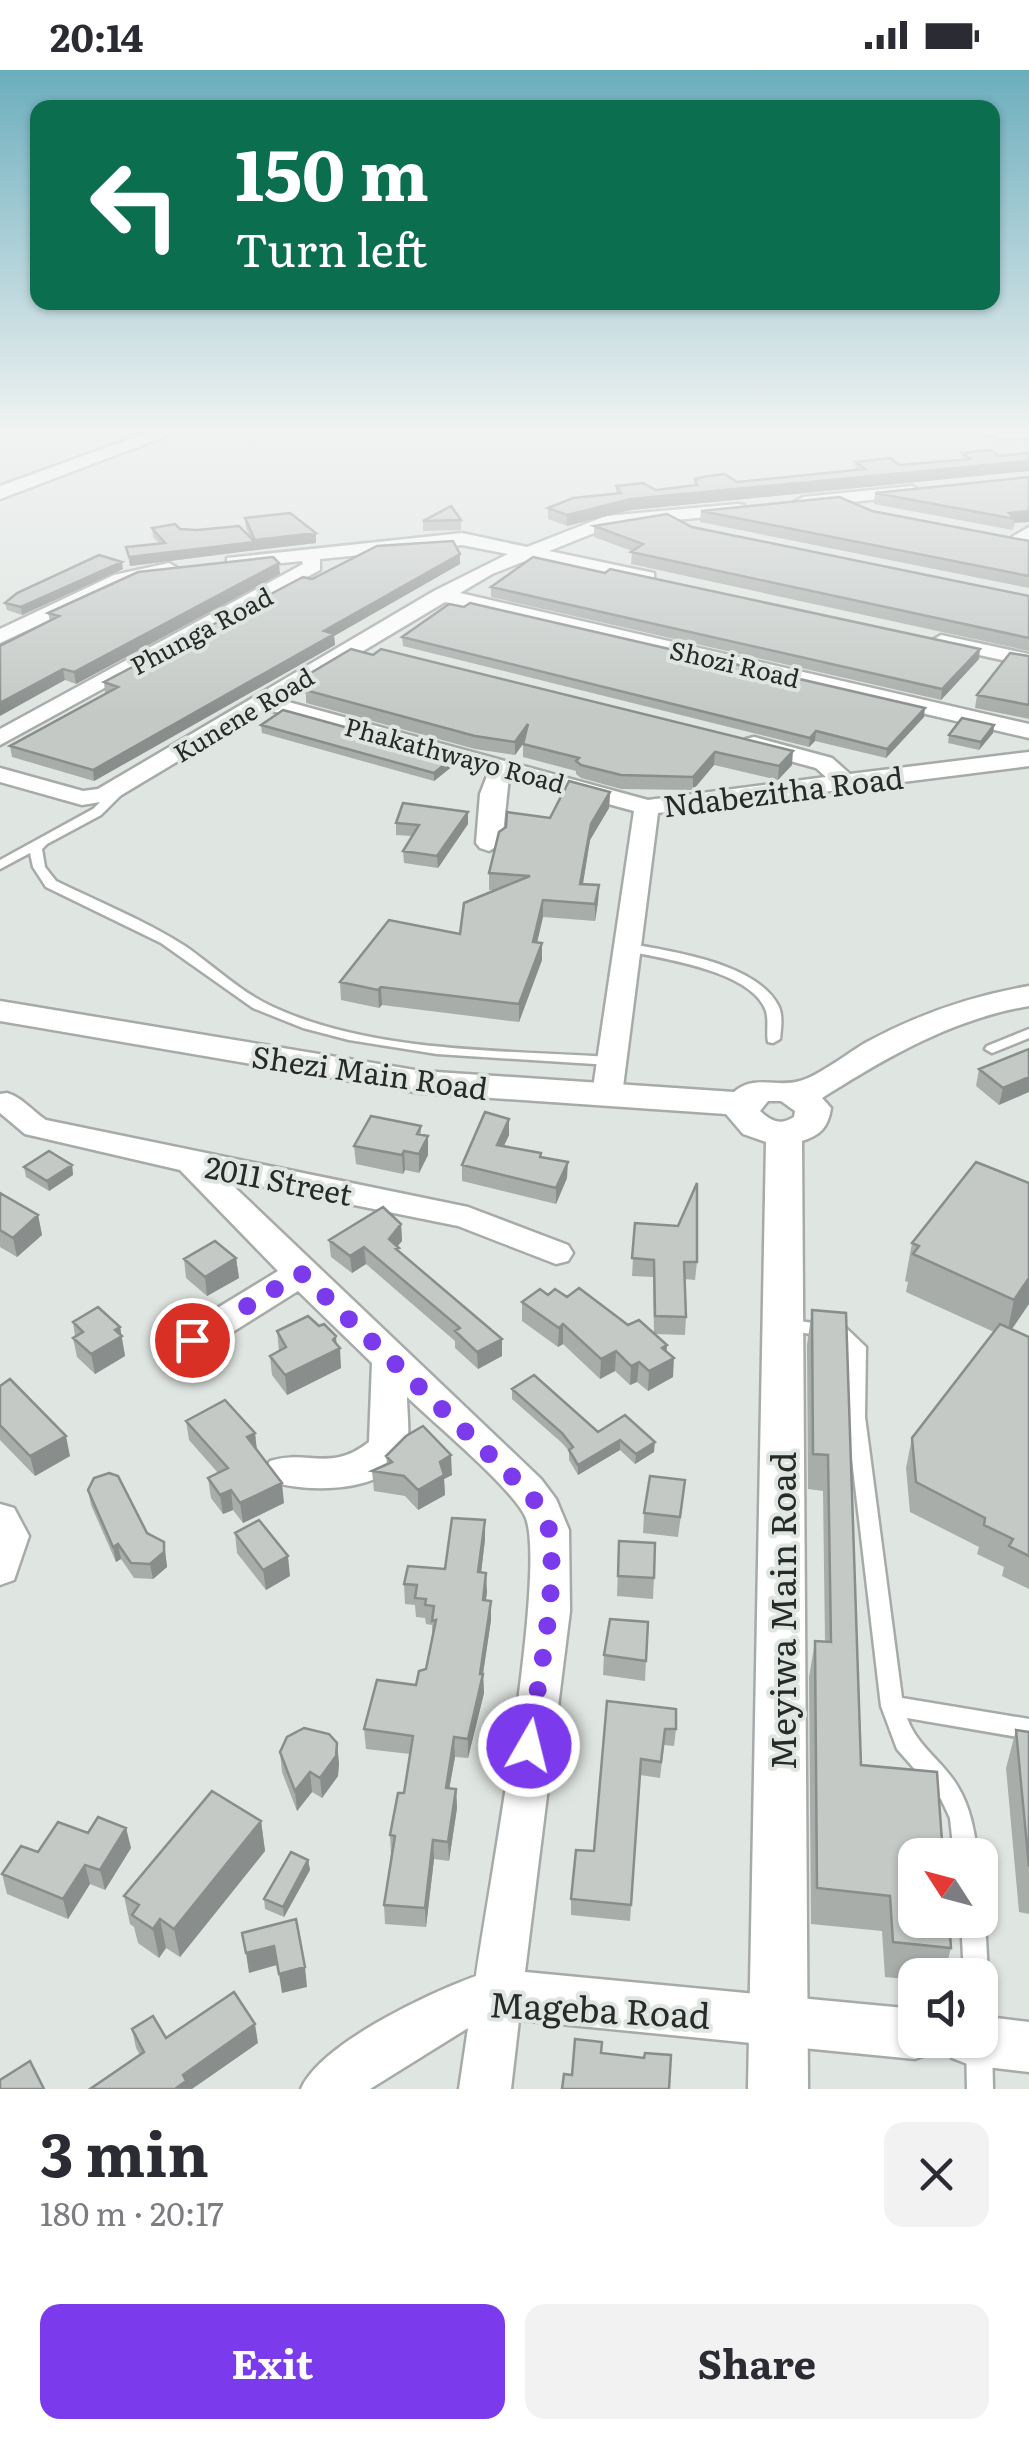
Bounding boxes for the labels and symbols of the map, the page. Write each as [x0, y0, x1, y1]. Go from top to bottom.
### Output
street label: Phunga Road [123, 577, 279, 683]
street label: Shozi Road [667, 630, 803, 696]
street label: Kunene Road [166, 658, 320, 770]
street label: Phakathwayo Road [341, 707, 569, 801]
street label: Ndabezitha Road [660, 753, 906, 827]
street label: Shezi Main Road [249, 1033, 491, 1109]
street label: 2011 Street [202, 1143, 356, 1215]
pin [150, 1298, 235, 1383]
street label: Meyiwa Main Road [755, 1452, 807, 1770]
position arrow [477, 1694, 581, 1798]
north arrow [898, 1838, 998, 1938]
street label: Mageba Road [488, 1976, 712, 2040]

